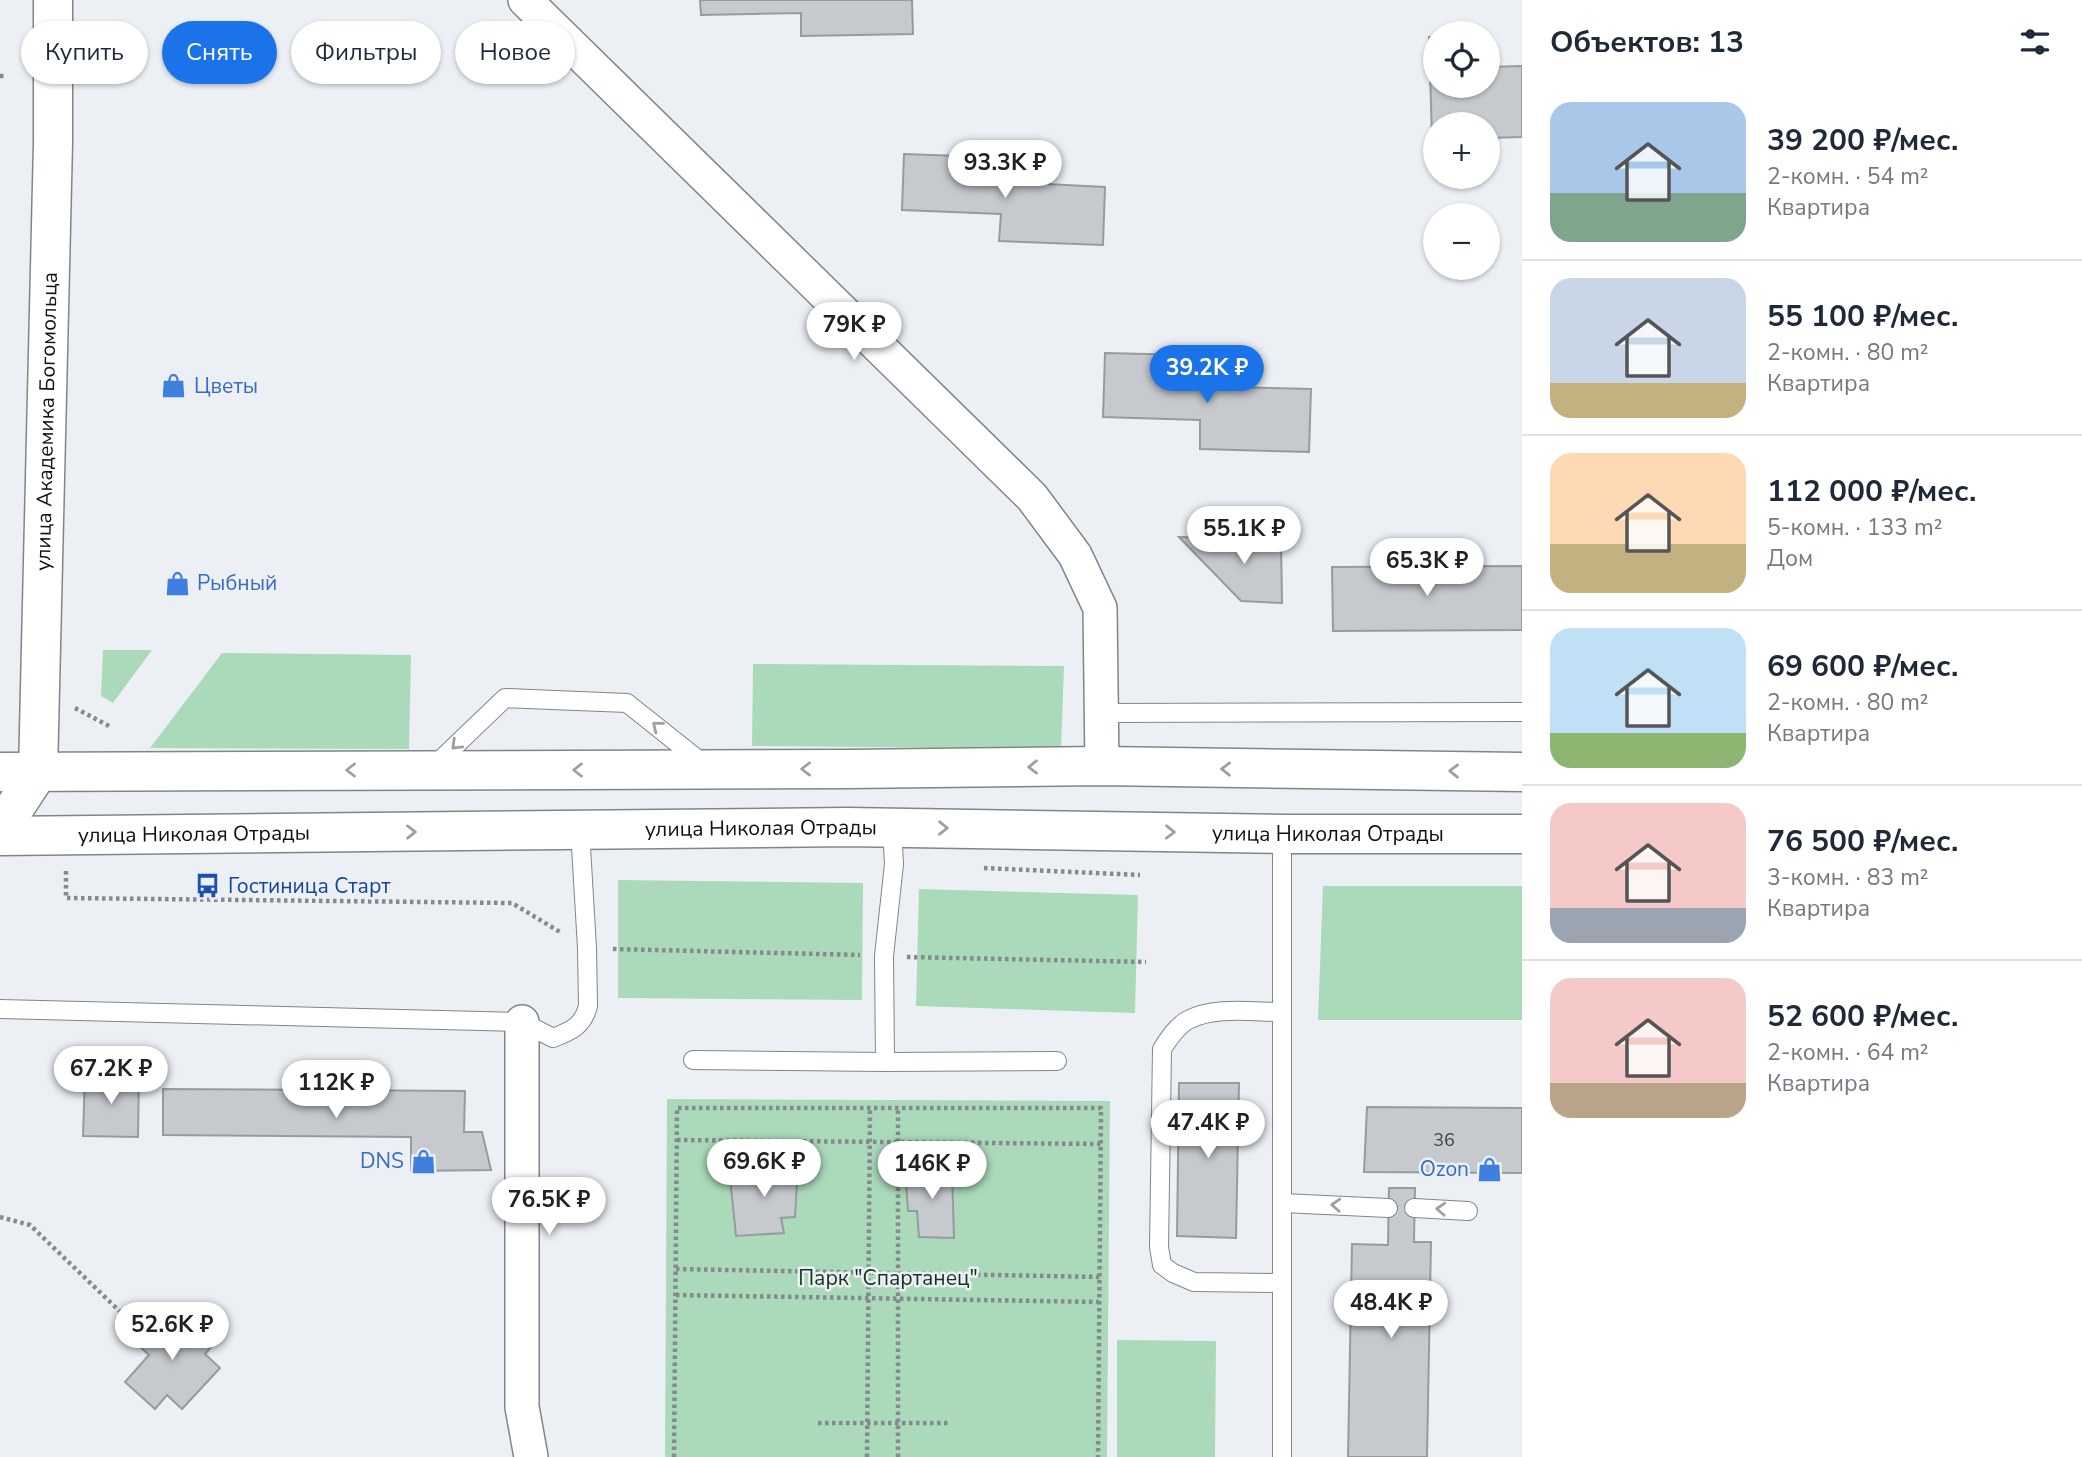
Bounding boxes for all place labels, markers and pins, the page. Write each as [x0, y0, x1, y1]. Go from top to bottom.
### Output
pin: 93.3K ₽ [940, 140, 1070, 200]
pin: 79K ₽ [805, 302, 903, 362]
pin: 39.2K ₽ [1142, 346, 1272, 405]
shop icon: Цветы [160, 372, 188, 400]
place label: Цветы [194, 372, 258, 400]
pin: 55.1K ₽ [1179, 506, 1309, 566]
pin: 65.3K ₽ [1362, 538, 1492, 598]
shop icon: Рыбный [163, 569, 191, 597]
place label: Рыбный [197, 569, 277, 597]
bus stop icon: Гостиница Старт [194, 872, 222, 900]
place label: Гостиница Старт [228, 872, 391, 900]
pin: 67.2K ₽ [46, 1046, 176, 1106]
pin: 112K ₽ [279, 1060, 393, 1120]
pin: 47.4K ₽ [1143, 1100, 1273, 1160]
pin: 69.6K ₽ [699, 1140, 829, 1199]
pin: 146K ₽ [875, 1142, 989, 1201]
place label: DNS [360, 1147, 404, 1175]
shop icon: DNS [410, 1147, 438, 1175]
place label: Ozon [1420, 1155, 1469, 1183]
shop icon: Ozon [1475, 1155, 1503, 1183]
pin: 76.5K ₽ [484, 1178, 614, 1237]
pin: 48.4K ₽ [1326, 1280, 1456, 1340]
pin: 52.6K ₽ [107, 1302, 237, 1362]

